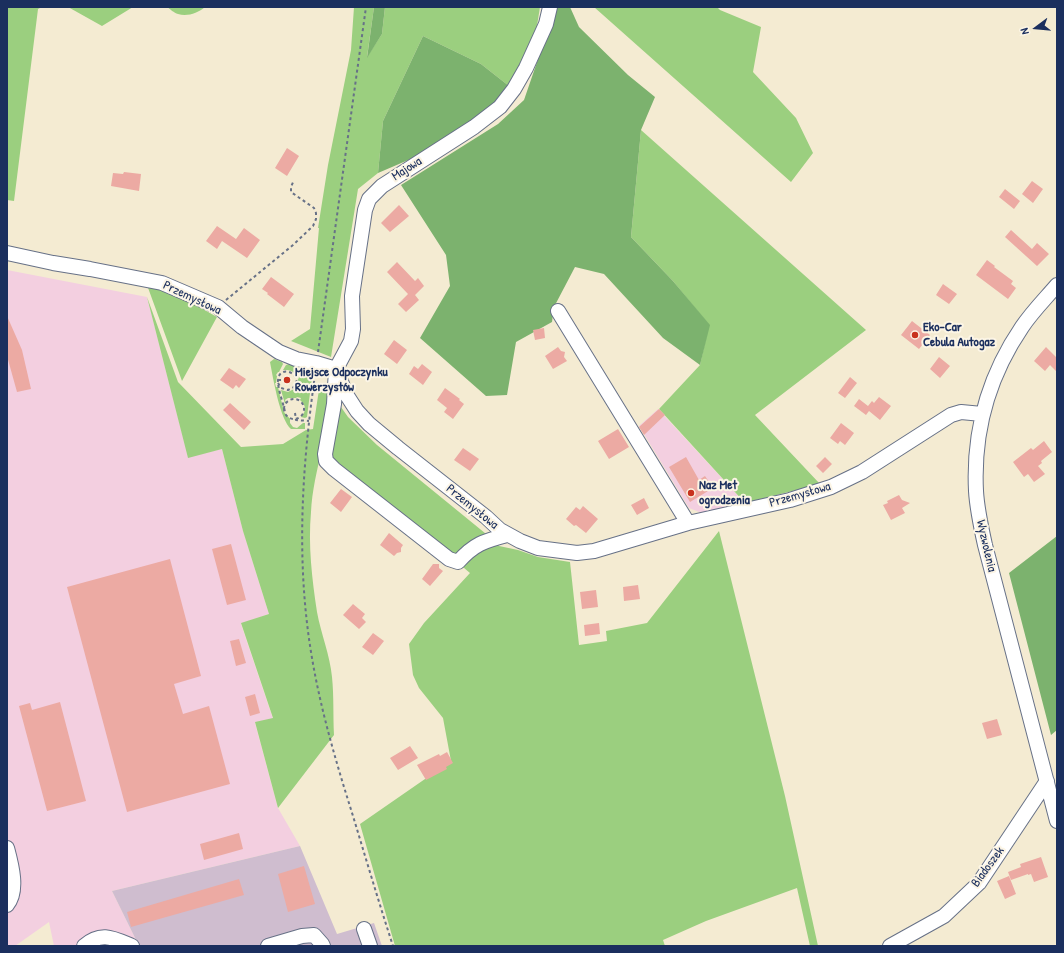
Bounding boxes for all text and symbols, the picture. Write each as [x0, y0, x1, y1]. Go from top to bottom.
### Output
north arrow [1016, 8, 1056, 48]
text: N [1017, 27, 1032, 36]
street label: Majowa [389, 154, 425, 184]
street label: Przemysłowa [160, 278, 224, 318]
place label: Eko-Car Cebula Autogaz [923, 320, 995, 351]
marker: Eko-Car Cebula Autogaz [910, 330, 920, 340]
place label: Miejsce Odpoczynku Rowerzystów [295, 365, 388, 396]
marker: Miejsce Odpoczynku Rowerzystów [282, 375, 292, 385]
place label: Naz Met ogrodzenia [699, 478, 750, 509]
street label: Przemysłowa [768, 479, 832, 511]
street label: Przemysłowa [443, 481, 501, 533]
marker: Naz Met ogrodzenia [686, 488, 696, 498]
street label: Wyzwolenia [972, 519, 1000, 573]
street label: Biadoszek [968, 844, 1008, 890]

